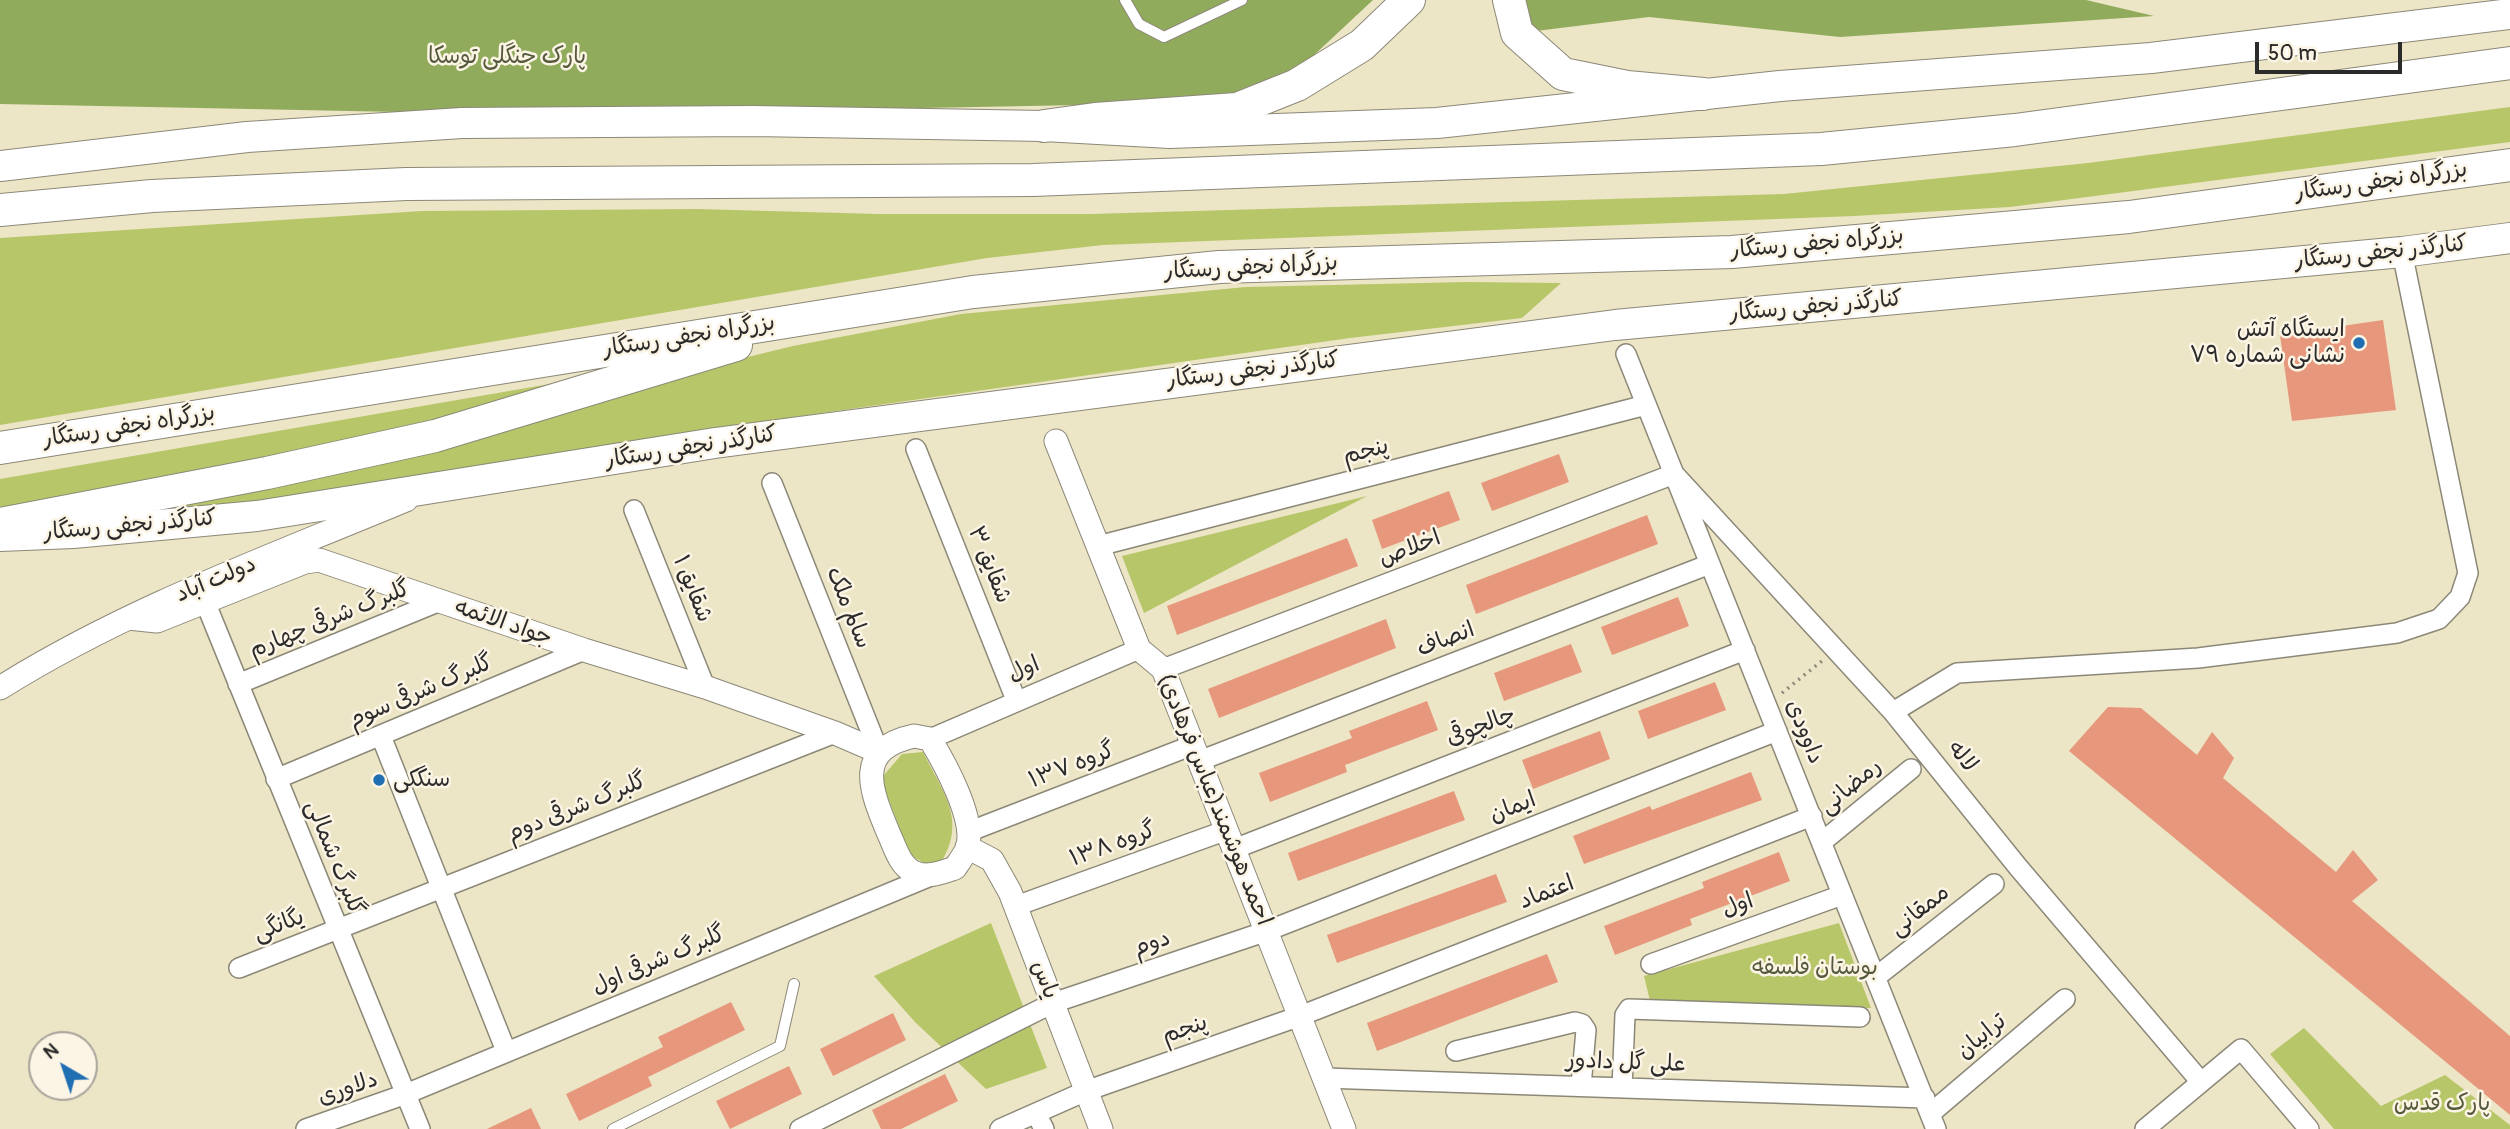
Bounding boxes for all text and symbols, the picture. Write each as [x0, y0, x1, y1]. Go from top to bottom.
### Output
scale bar [2258, 28, 2405, 72]
text: 50 m [2268, 40, 2317, 67]
park label: پارک جنگلی توسکا [428, 43, 586, 71]
street label: بزرگراه نجفی رستگار [2293, 156, 2469, 208]
street label: بزرگراه نجفی رستگار [1729, 223, 1905, 265]
street label: کنارگذر نجفی رستگار [2293, 230, 2469, 276]
street label: بزرگراه نجفی رستگار [1163, 250, 1339, 286]
street label: کنارگذر نجفی رستگار [1728, 286, 1904, 328]
street label: بزرگراه نجفی رستگار [601, 310, 777, 364]
place label: ایستگاه آتش نشانی شماره ۷۹ [2190, 316, 2345, 370]
marker: ایستگاه آتش نشانی شماره ۷۹ [2351, 335, 2367, 351]
street label: کنارگذر نجفی رستگار [1165, 347, 1341, 395]
street label: بزرگراه نجفی رستگار [41, 400, 217, 454]
street label: کنارگذر نجفی رستگار [603, 421, 779, 475]
street label: پنجم [1340, 433, 1392, 471]
street label: کنارگذر نجفی رستگار [42, 505, 218, 547]
street label: شقایق ۳ [961, 523, 1017, 607]
street label: اخلاص [1375, 525, 1445, 573]
street label: دولت آباد [172, 551, 260, 609]
street label: شقایق ۱ [666, 551, 718, 627]
street label: سالم ملک [819, 563, 877, 653]
street label: گلبرگ شرقی چهارم [245, 575, 415, 665]
street label: جواد الائمه [450, 593, 556, 653]
street label: انصاف [1413, 616, 1479, 664]
street label: گلبرگ شرقی سوم [345, 649, 497, 735]
street label: اول [1004, 651, 1044, 689]
street label: احمد هوشمند(عباس فرهادی) [1151, 670, 1277, 930]
street label: داوودی [1779, 696, 1829, 768]
street label: چالچوقی [1442, 701, 1520, 753]
street label: لاله [1941, 736, 1983, 778]
street label: گروه ۱۳۷ [1025, 737, 1119, 795]
street label: رمضانی [1814, 753, 1888, 821]
place label: سنگکی [393, 766, 450, 794]
street label: گلبرگ شرقی دوم [503, 767, 651, 849]
marker: سنگکی [371, 772, 387, 788]
street label: ایمان [1486, 787, 1540, 829]
street label: گلبرگ شمالی [298, 797, 370, 919]
street label: گروه ۱۳۸ [1066, 817, 1160, 873]
street label: اعتماد [1516, 870, 1578, 916]
street label: ممقانی [1885, 879, 1955, 943]
street label: اول [1718, 888, 1758, 924]
street label: یگانگی [250, 904, 308, 948]
street label: گلبرگ شرقی اول [588, 920, 730, 1002]
street label: دوم [1130, 925, 1174, 963]
park label: بوستان فلسفه [1752, 954, 1878, 982]
street label: یاس [1024, 957, 1064, 1003]
street label: ترابیان [1951, 1008, 2013, 1066]
street label: پنجم [1159, 1009, 1211, 1051]
north arrow [28, 1031, 98, 1101]
text: N [38, 1038, 64, 1065]
street label: علی گل دادور [1566, 1047, 1686, 1079]
street label: دلاوری [314, 1066, 382, 1112]
park label: پارک قدس [2394, 1090, 2490, 1118]

